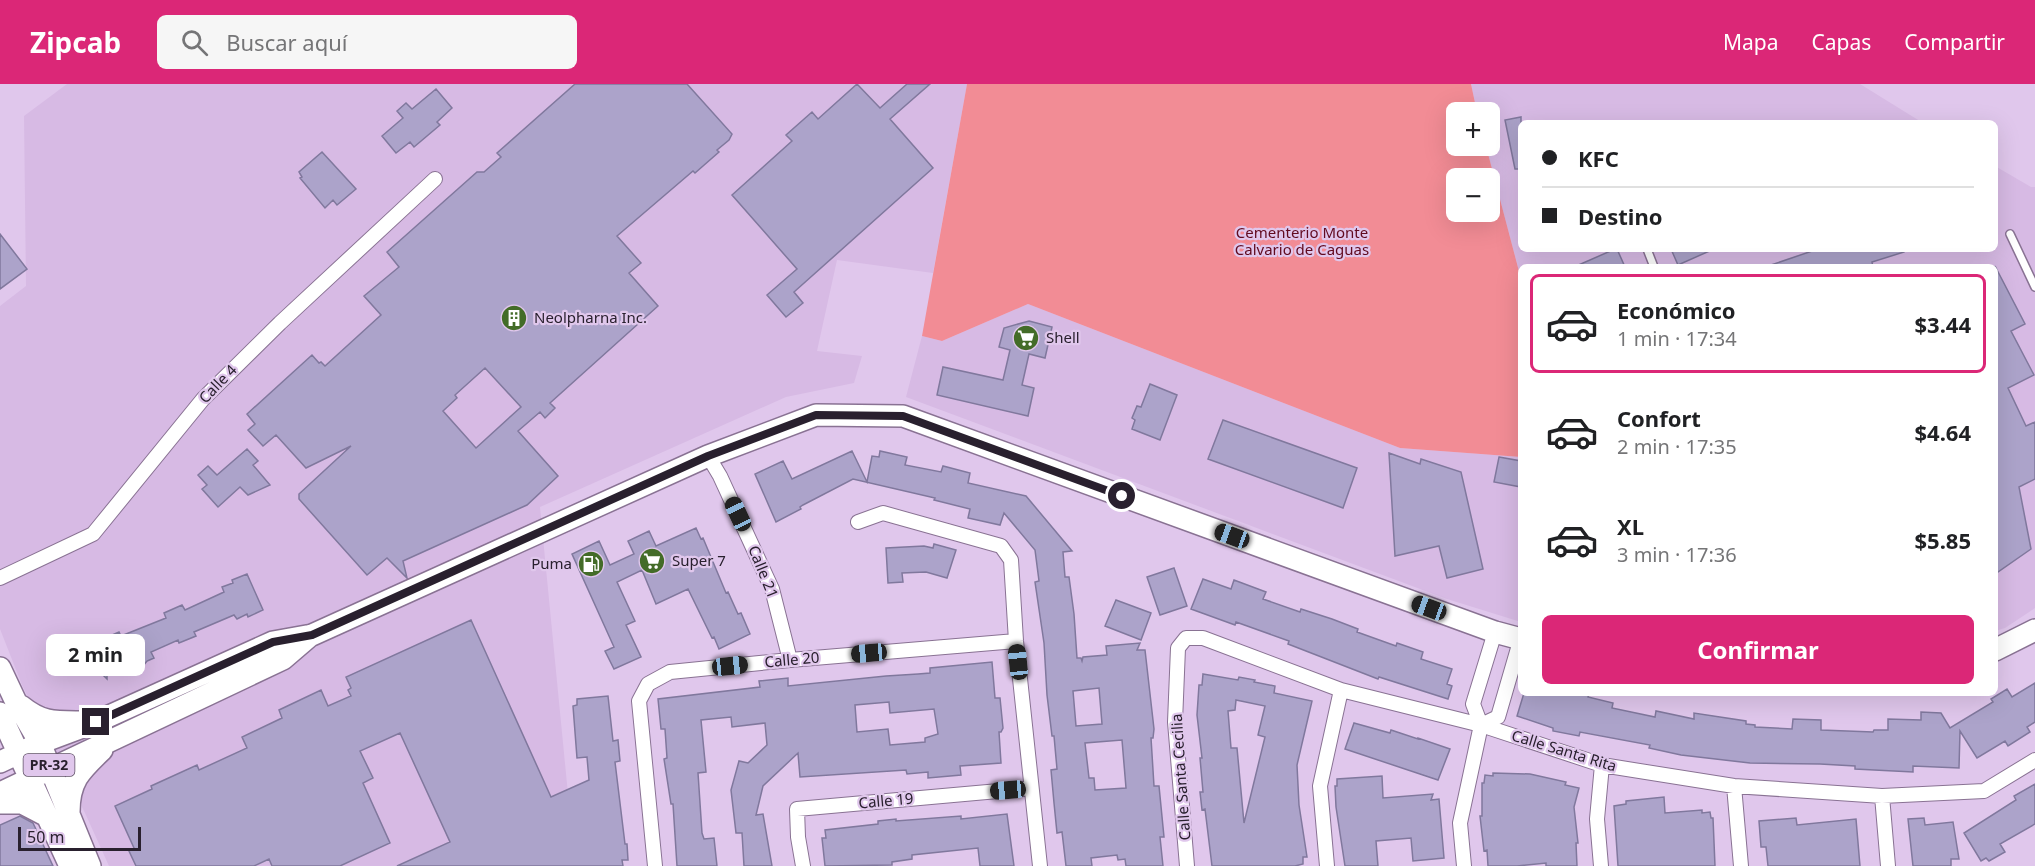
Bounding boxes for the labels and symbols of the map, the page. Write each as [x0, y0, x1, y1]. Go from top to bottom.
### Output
park label: Cementerio Monte Calvario de Caguas [1235, 222, 1369, 259]
building icon: Neolpharna Inc. [499, 303, 529, 333]
place label: Neolpharna Inc. [534, 307, 647, 327]
supermarket icon: Shell [1011, 323, 1041, 353]
place label: Shell [1046, 327, 1080, 347]
street label: Calle 4 [194, 359, 241, 407]
route start [1108, 482, 1135, 509]
car [722, 494, 754, 534]
car [1212, 521, 1252, 551]
street label: Calle 21 [744, 542, 784, 601]
supermarket icon: Super 7 [637, 546, 667, 576]
fuel station icon: Puma [576, 549, 606, 579]
place label: Super 7 [672, 550, 726, 570]
place label: Puma [531, 553, 572, 573]
car [1409, 593, 1449, 623]
callout: 2 min [46, 635, 146, 677]
car [850, 642, 888, 664]
car [1007, 643, 1029, 681]
street label: Calle 20 [764, 647, 820, 671]
car [711, 655, 749, 677]
route end [82, 708, 109, 735]
street label: Calle Santa Cecilia [1166, 713, 1194, 841]
street label: Calle Santa Rita [1509, 725, 1619, 775]
road number: PR-32 [23, 754, 74, 776]
car [989, 779, 1027, 801]
street label: Calle 19 [858, 788, 914, 812]
scale bar [18, 824, 141, 852]

